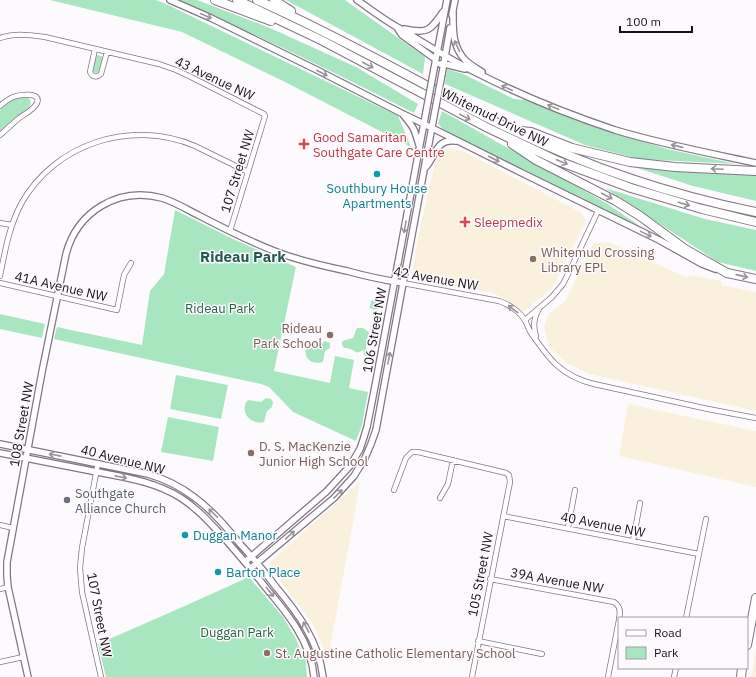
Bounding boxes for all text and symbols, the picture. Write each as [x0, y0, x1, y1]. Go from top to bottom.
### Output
scale bar [620, 8, 692, 34]
one-way arrow [199, 13, 211, 20]
text: 100 m [626, 14, 661, 29]
one-way arrow [453, 40, 460, 52]
street label: 43 Avenue NW [172, 53, 258, 104]
one-way arrow [361, 62, 373, 69]
one-way arrow [316, 70, 328, 77]
street label: Whitemud Drive NW [438, 84, 552, 151]
one-way arrow [501, 84, 513, 91]
one-way arrow [547, 103, 559, 111]
one-way arrow [459, 113, 471, 121]
street label: 107 Street NW [217, 127, 258, 215]
place label: Good Samaritan Southgate Care Centre [313, 129, 445, 161]
marker: Good Samaritan Southgate Care Centre [298, 138, 310, 150]
one-way arrow [671, 142, 684, 150]
one-way arrow [488, 156, 500, 163]
one-way arrow [555, 158, 567, 166]
one-way arrow [711, 165, 724, 173]
marker: Southbury House Apartments [372, 169, 382, 179]
place label: Southbury House Apartments [327, 180, 427, 212]
one-way arrow [600, 193, 612, 201]
one-way arrow [678, 201, 691, 208]
place label: Sleepmedix [474, 214, 543, 231]
marker: Sleepmedix [459, 216, 471, 228]
one-way arrow [401, 220, 409, 233]
one-way arrow [639, 231, 651, 238]
place label: Whitemud Crossing Library EPL [541, 244, 654, 276]
district label: Rideau Park [200, 247, 286, 266]
marker: Whitemud Crossing Library EPL [528, 254, 538, 264]
street label: 42 Avenue NW [392, 263, 480, 294]
street label: 41A Avenue NW [13, 268, 109, 305]
one-way arrow [735, 273, 748, 280]
street label: 106 Street NW [359, 286, 390, 374]
park label: Rideau Park [185, 300, 255, 317]
one-way arrow [508, 305, 519, 313]
place label: Rideau Park School [253, 320, 322, 352]
marker: Rideau Park School [325, 330, 335, 340]
one-way arrow [385, 352, 393, 365]
street label: 108 Street NW [6, 380, 37, 468]
place label: D. S. MacKenzie Junior High School [259, 438, 369, 470]
street label: 40 Avenue NW [79, 441, 167, 478]
marker: D. S. MacKenzie Junior High School [246, 448, 256, 458]
one-way arrow [48, 450, 61, 458]
one-way arrow [114, 473, 127, 481]
place label: Southgate Alliance Church [75, 485, 166, 517]
one-way arrow [333, 489, 343, 499]
marker: Southgate Alliance Church [62, 495, 72, 505]
one-way arrow [208, 508, 218, 518]
street label: 40 Avenue NW [559, 508, 647, 541]
place label: Duggan Manor [193, 527, 277, 544]
marker: Duggan Manor [180, 530, 190, 540]
street label: 105 Street NW [464, 530, 497, 618]
one-way arrow [285, 531, 295, 540]
place label: Barton Place [226, 564, 300, 581]
street label: 39A Avenue NW [509, 564, 605, 597]
marker: Barton Place [213, 567, 223, 577]
street label: 107 Street NW [83, 571, 116, 659]
one-way arrow [265, 586, 274, 597]
legend [618, 617, 748, 669]
one-way arrow [301, 622, 309, 634]
park label: Duggan Park [200, 624, 274, 641]
text: Road [654, 625, 682, 640]
place label: St. Augustine Catholic Elementary School [275, 645, 516, 662]
text: Park [654, 645, 679, 660]
marker: St. Augustine Catholic Elementary School [262, 648, 272, 658]

